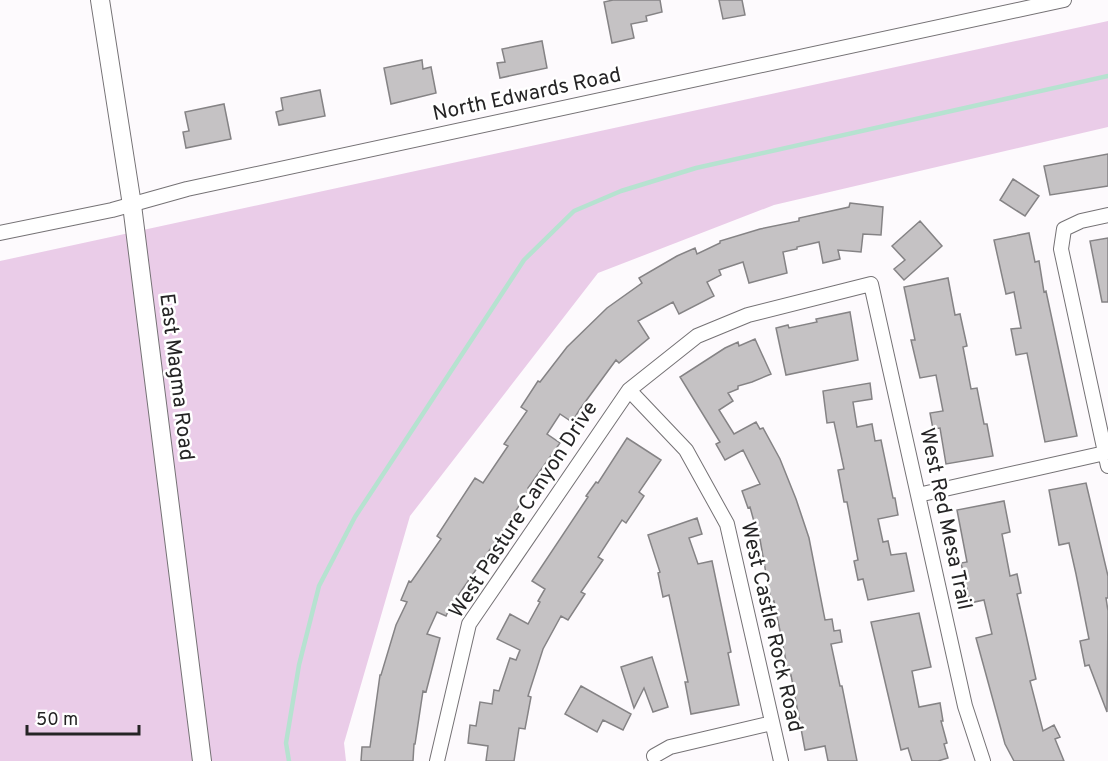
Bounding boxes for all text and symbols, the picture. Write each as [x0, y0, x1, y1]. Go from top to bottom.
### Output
street label: North Edwards Road [430, 62, 624, 128]
street label: East Magma Road [152, 292, 200, 462]
street label: West Pasture Canyon Drive [444, 396, 604, 624]
street label: West Red Mesa Trail [913, 425, 977, 613]
street label: West Castle Rock Road [734, 519, 808, 735]
scale bar [27, 698, 140, 736]
text: 50 m [36, 709, 78, 732]

